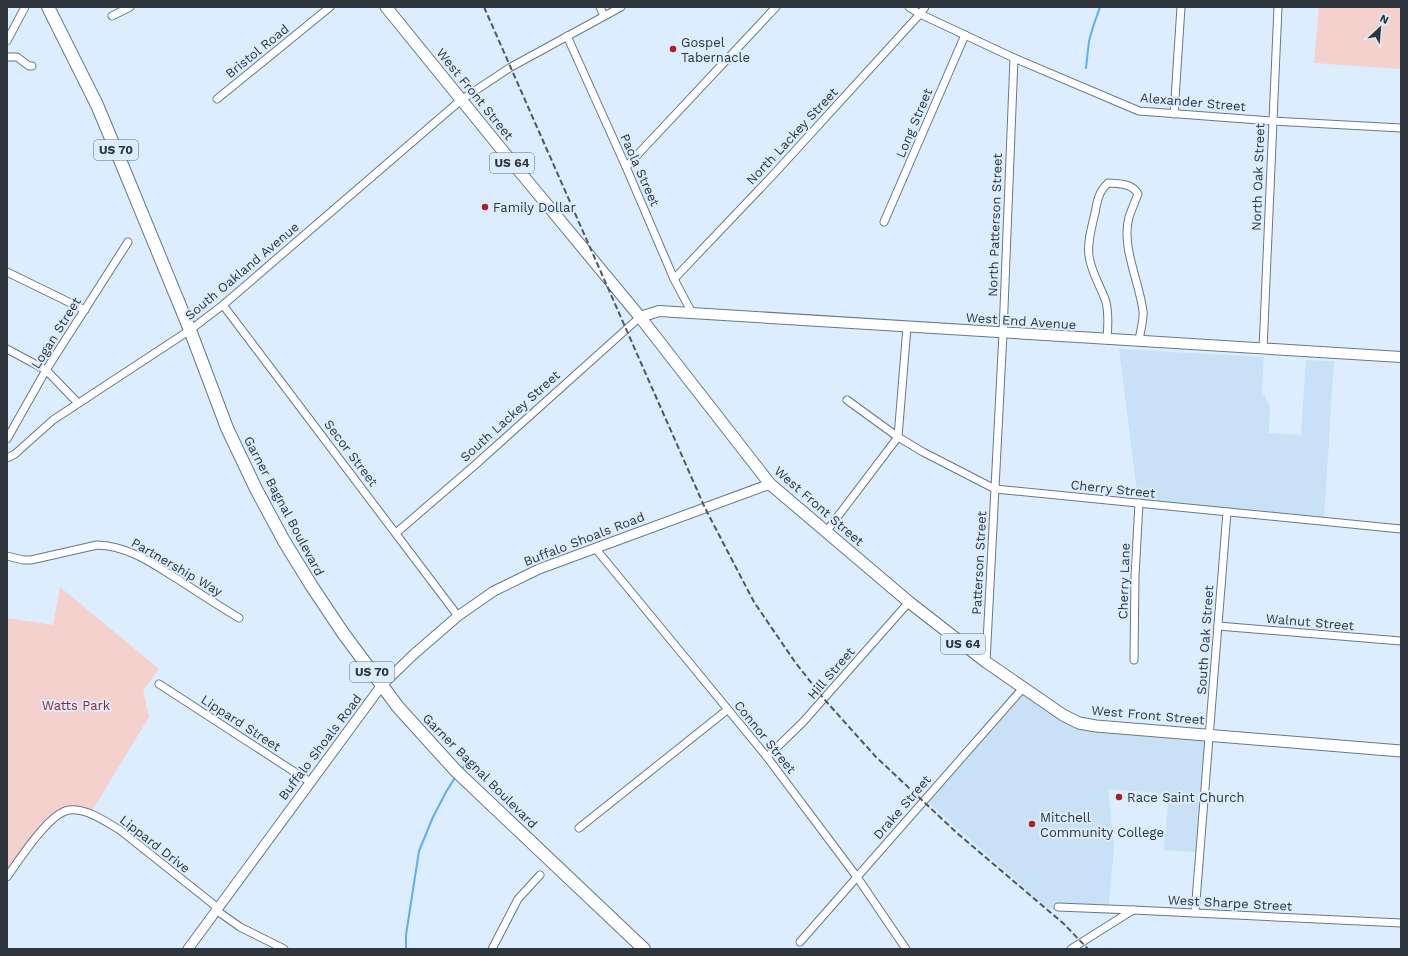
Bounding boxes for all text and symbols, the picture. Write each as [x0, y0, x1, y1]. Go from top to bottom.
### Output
north arrow [1360, 8, 1400, 48]
text: N [1378, 12, 1391, 27]
street label: Bristol Road [222, 21, 292, 81]
place label: Gospel Tabernacle [681, 35, 750, 65]
marker: Gospel Tabernacle [668, 44, 678, 54]
street label: West Front Street [433, 45, 517, 143]
street label: North Lackey Street [743, 84, 841, 187]
street label: Long Street [893, 86, 936, 160]
street label: Alexander Street [1139, 90, 1247, 114]
street label: North Oak Street [1249, 122, 1267, 231]
street label: Paola Street [617, 131, 663, 209]
road number: US 70 [94, 140, 138, 160]
street label: North Patterson Street [985, 152, 1005, 297]
road number: US 64 [490, 153, 534, 173]
place label: Family Dollar [493, 200, 576, 215]
marker: Family Dollar [480, 202, 490, 212]
street label: South Oakland Avenue [182, 219, 302, 323]
street label: Logan Street [28, 294, 84, 371]
street label: West End Avenue [965, 310, 1077, 332]
street label: South Lackey Street [457, 367, 563, 465]
street label: Secor Street [321, 417, 381, 490]
street label: Garner Bagnal Boulevard [241, 434, 327, 578]
street label: West Front Street [771, 463, 867, 549]
street label: Cherry Street [1070, 477, 1157, 501]
street label: Buffalo Shoals Road [521, 509, 647, 569]
street label: Patterson Street [969, 510, 989, 615]
street label: Partnership Way [129, 535, 225, 599]
street label: Cherry Lane [1115, 542, 1133, 620]
street label: South Oak Street [1194, 584, 1216, 695]
street label: Walnut Street [1265, 611, 1355, 633]
road number: US 64 [941, 634, 985, 654]
street label: Hill Street [804, 643, 858, 702]
road number: US 70 [350, 662, 394, 682]
street label: Buffalo Shoals Road [275, 691, 365, 803]
street label: Lippard Street [198, 692, 284, 755]
park label: Watts Park [42, 698, 111, 713]
street label: Connor Street [731, 698, 799, 777]
street label: West Front Street [1091, 703, 1206, 727]
street label: Garner Bagnal Boulevard [420, 711, 540, 831]
street label: Drake Street [870, 771, 934, 842]
place label: Race Saint Church [1127, 790, 1244, 805]
marker: Race Saint Church [1114, 792, 1124, 802]
place label: Mitchell Community College [1040, 810, 1164, 840]
street label: Lippard Drive [117, 812, 193, 876]
marker: Mitchell Community College [1027, 819, 1037, 829]
street label: West Sharpe Street [1167, 892, 1293, 914]

